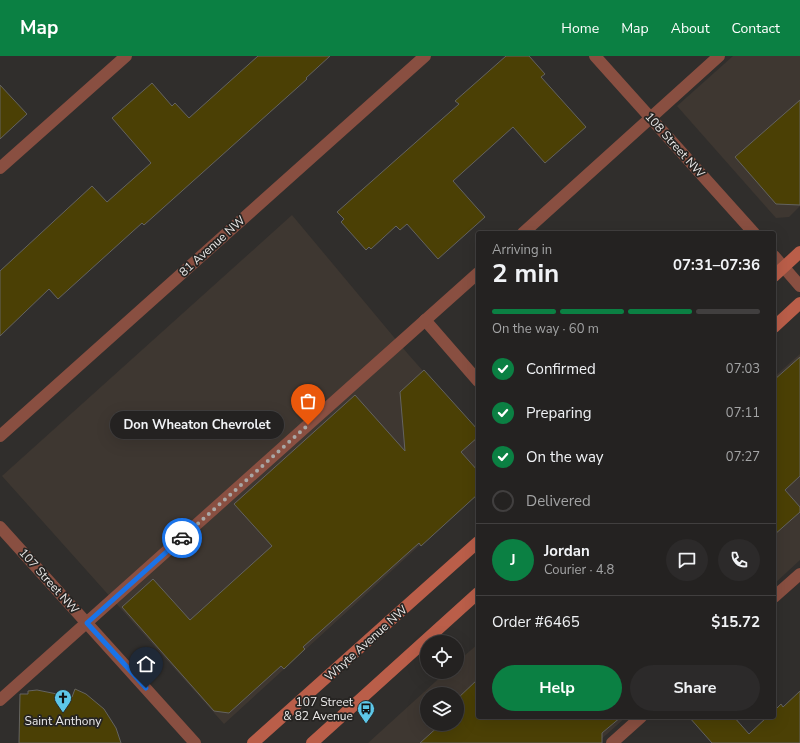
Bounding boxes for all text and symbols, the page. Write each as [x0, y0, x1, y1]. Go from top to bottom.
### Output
text: Map [20, 15, 58, 41]
text: Home [561, 19, 599, 38]
text: Map [621, 19, 649, 38]
text: About [671, 19, 710, 38]
text: Contact [732, 19, 780, 38]
street label: 108 Street NW [641, 109, 709, 181]
street label: 81 Avenue NW [176, 212, 248, 280]
text: Arriving in [492, 241, 552, 259]
text: 07:31–07:36 [673, 255, 760, 275]
text: 2 min [492, 256, 559, 291]
text: On the way · 60 m [492, 320, 599, 338]
icon: check [492, 358, 514, 380]
text: Confirmed [526, 359, 596, 379]
text: 07:03 [726, 360, 760, 378]
pin [291, 384, 325, 425]
icon: bag [297, 390, 319, 412]
icon: check [492, 402, 514, 424]
text: Preparing [526, 403, 591, 423]
text: 07:11 [726, 404, 760, 422]
callout: Don Wheaton Chevrolet [110, 411, 284, 439]
text: Don Wheaton Chevrolet [123, 416, 271, 434]
icon: check [492, 446, 514, 468]
text: On the way [526, 447, 604, 467]
text: 07:27 [726, 448, 760, 466]
text: Delivered [526, 491, 591, 511]
courier [162, 518, 202, 558]
icon: car [171, 527, 193, 549]
button: chat [666, 539, 708, 581]
button: phone [718, 539, 760, 581]
text: Jordan [544, 541, 590, 561]
street label: 107 Street NW [15, 545, 83, 617]
text: J [510, 550, 516, 570]
text: Courier · 4.8 [544, 561, 614, 579]
street label: Whyte Avenue NW [321, 602, 411, 684]
text: Order #6465 [492, 612, 580, 632]
text: $15.72 [711, 612, 760, 632]
map controls [420, 635, 464, 731]
button: locate [420, 635, 464, 679]
pin [129, 647, 163, 688]
icon: home [135, 653, 157, 675]
button: Help [492, 665, 622, 711]
button: Share [630, 665, 760, 711]
button: layers [420, 687, 464, 731]
church icon: Saint Anthony [53, 688, 73, 713]
place label: 107 Street & 82 Avenue [283, 694, 354, 724]
bus stop icon: 107 Street & 82 Avenue [356, 699, 376, 724]
place label: Saint Anthony [25, 713, 102, 729]

